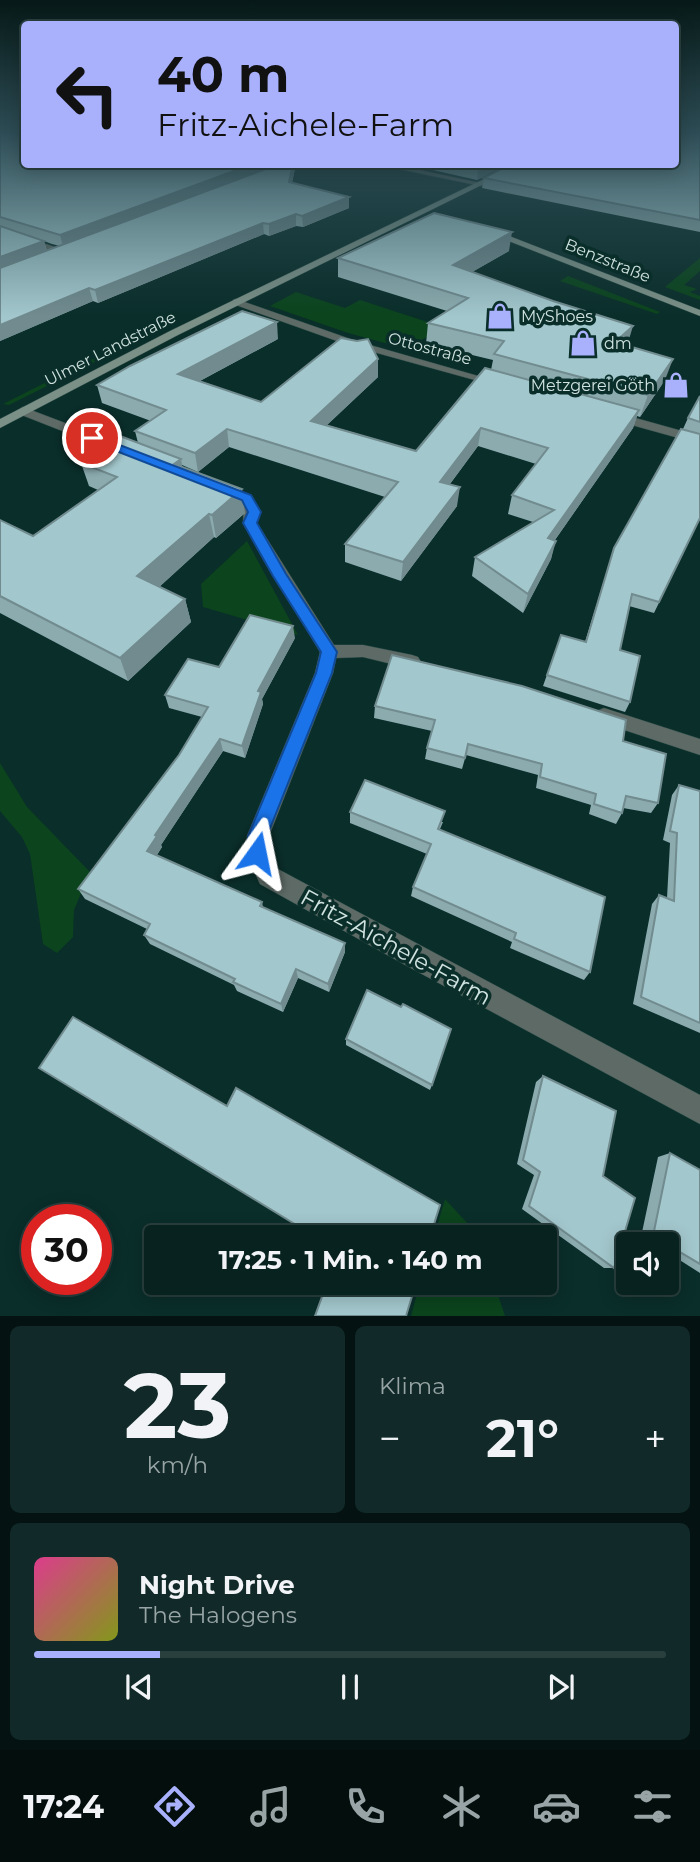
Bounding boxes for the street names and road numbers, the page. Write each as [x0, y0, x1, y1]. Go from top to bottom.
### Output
street label: Benzstraße [562, 235, 653, 286]
street label: Ulmer Landstraße [41, 307, 179, 390]
street label: Ottostraße [386, 328, 474, 369]
street label: Fritz-Aichele-Farm [296, 883, 496, 1011]

